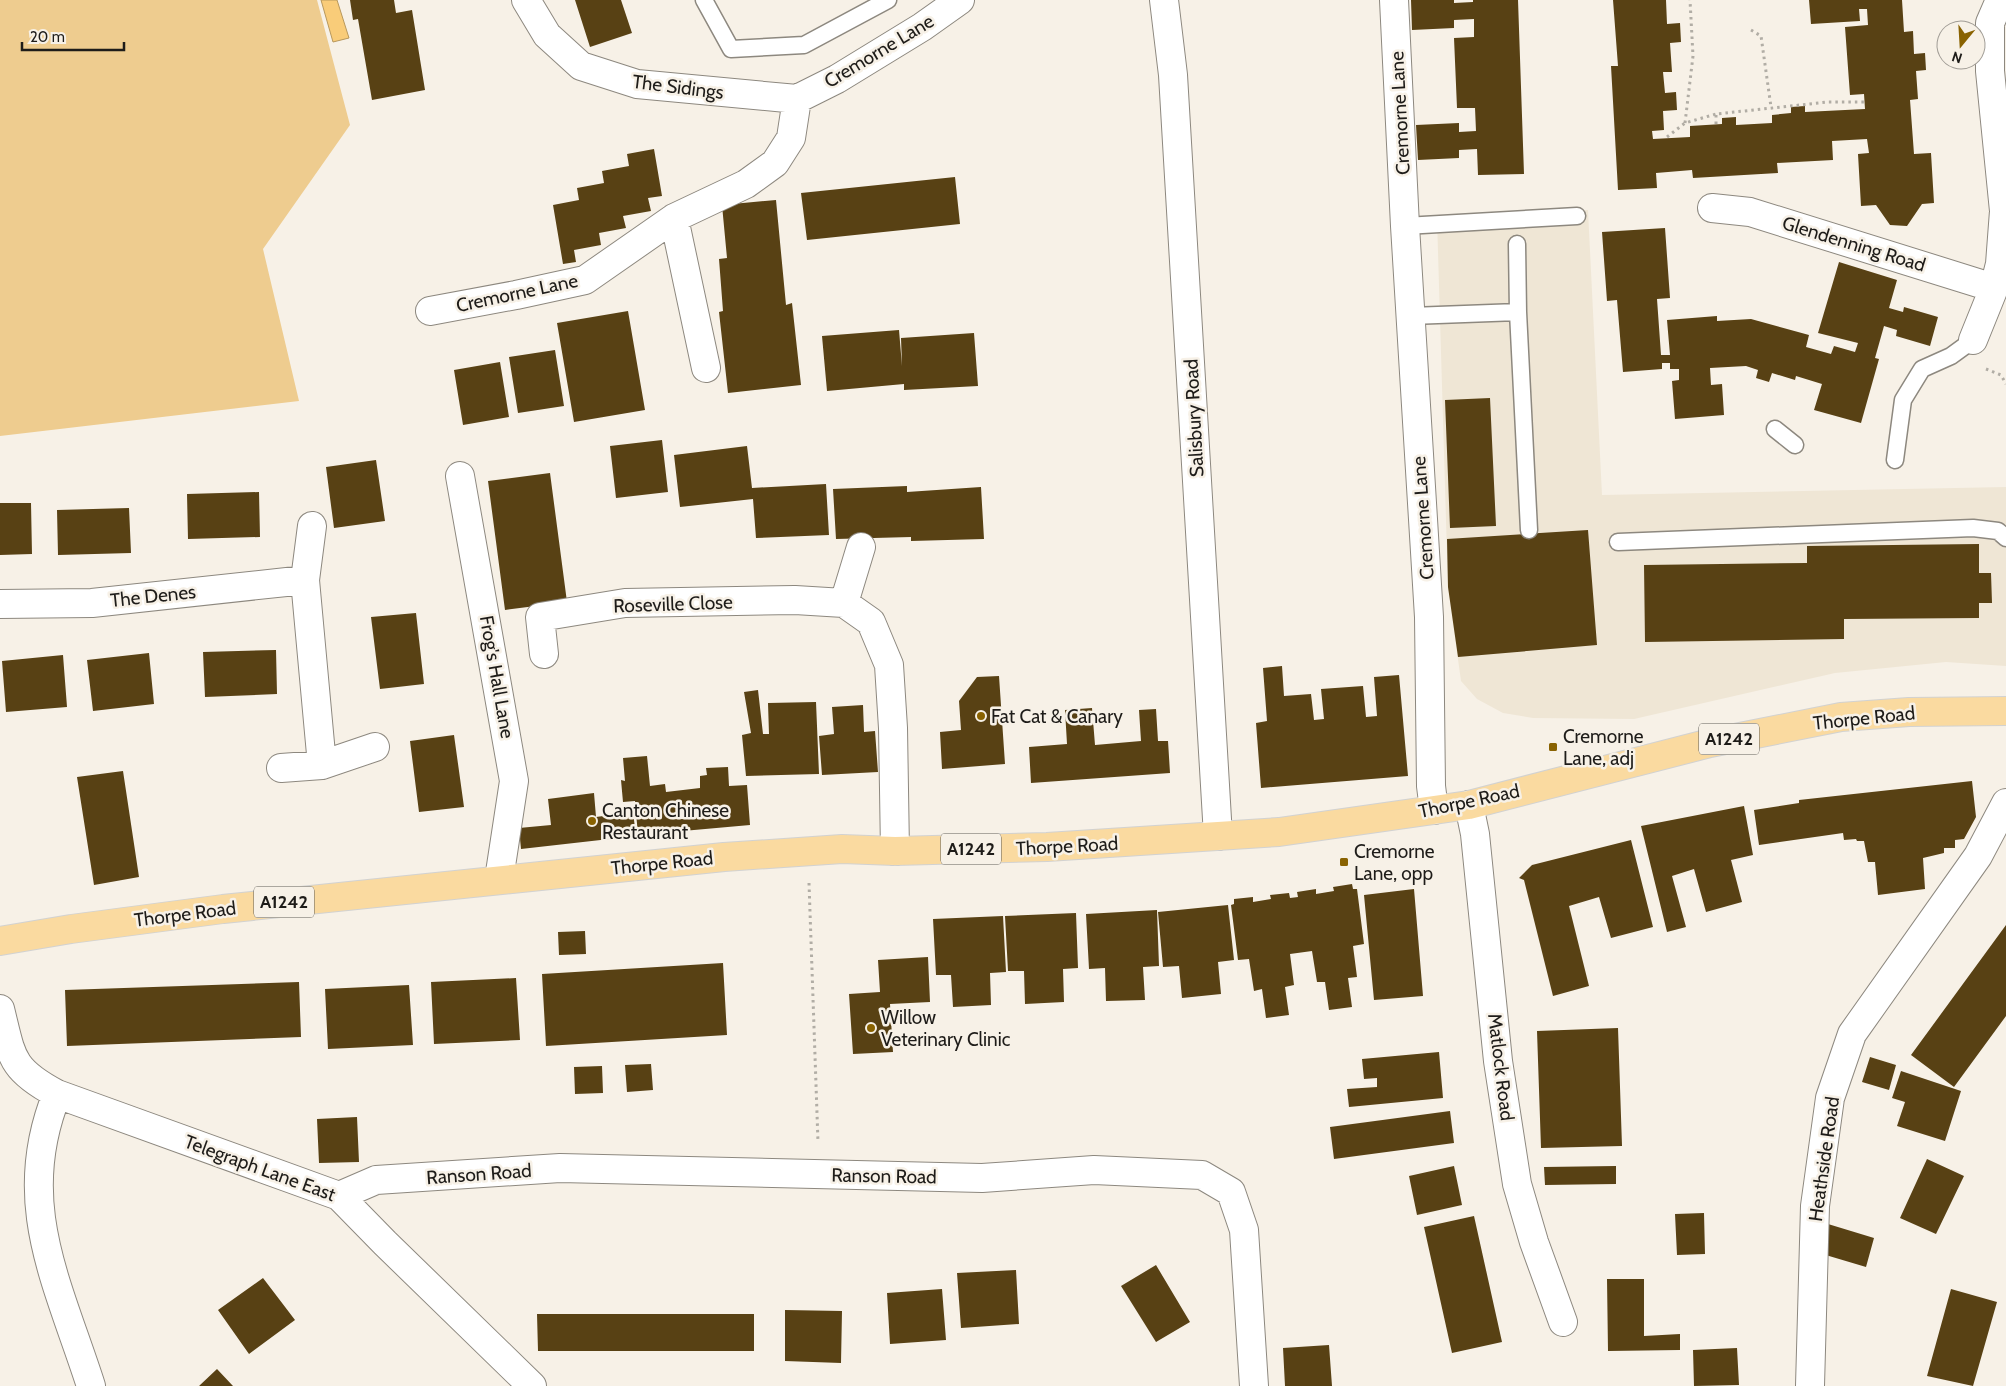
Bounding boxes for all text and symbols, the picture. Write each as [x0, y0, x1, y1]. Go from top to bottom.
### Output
street label: Cremorne Lane [820, 9, 938, 93]
scale bar [22, 20, 125, 52]
north arrow [1936, 20, 1986, 70]
text: 20 m [30, 28, 65, 46]
text: N [1949, 47, 1964, 67]
street label: Cremorne Lane [1385, 50, 1415, 175]
street label: The Sidings [631, 70, 725, 104]
street label: Glendenning Road [1780, 211, 1928, 277]
street label: Cremorne Lane [454, 269, 580, 317]
street label: Salisbury Road [1179, 358, 1209, 478]
street label: Cremorne Lane [1407, 455, 1439, 581]
street label: The Denes [109, 580, 197, 612]
street label: Roseville Close [613, 590, 733, 618]
street label: Frog's Hall Lane [475, 614, 519, 741]
street label: Thorpe Road [1812, 701, 1916, 735]
place label: Fat Cat & Canary [991, 705, 1123, 728]
marker: Fat Cat & Canary [975, 710, 987, 722]
road number: A1242 [1699, 724, 1759, 754]
place label: Cremorne Lane, adj [1563, 725, 1644, 770]
marker: Cremorne Lane, adj [1547, 741, 1559, 753]
street label: Thorpe Road [1416, 779, 1522, 823]
place label: Canton Chinese Restaurant [602, 799, 729, 844]
marker: Canton Chinese Restaurant [586, 815, 598, 827]
street label: Thorpe Road [1015, 832, 1119, 860]
road number: A1242 [941, 834, 1001, 864]
place label: Cremorne Lane, opp [1354, 840, 1435, 885]
street label: Thorpe Road [610, 846, 714, 880]
marker: Cremorne Lane, opp [1338, 856, 1350, 868]
road number: A1242 [254, 886, 314, 918]
street label: Thorpe Road [133, 896, 237, 932]
place label: Willow Veterinary Clinic [881, 1006, 1011, 1051]
street label: Matlock Road [1483, 1012, 1519, 1122]
marker: Willow Veterinary Clinic [865, 1022, 877, 1034]
street label: Heathside Road [1804, 1095, 1844, 1223]
street label: Telegraph Lane East [181, 1130, 339, 1206]
street label: Ranson Road [426, 1159, 532, 1189]
street label: Ranson Road [831, 1164, 937, 1188]

